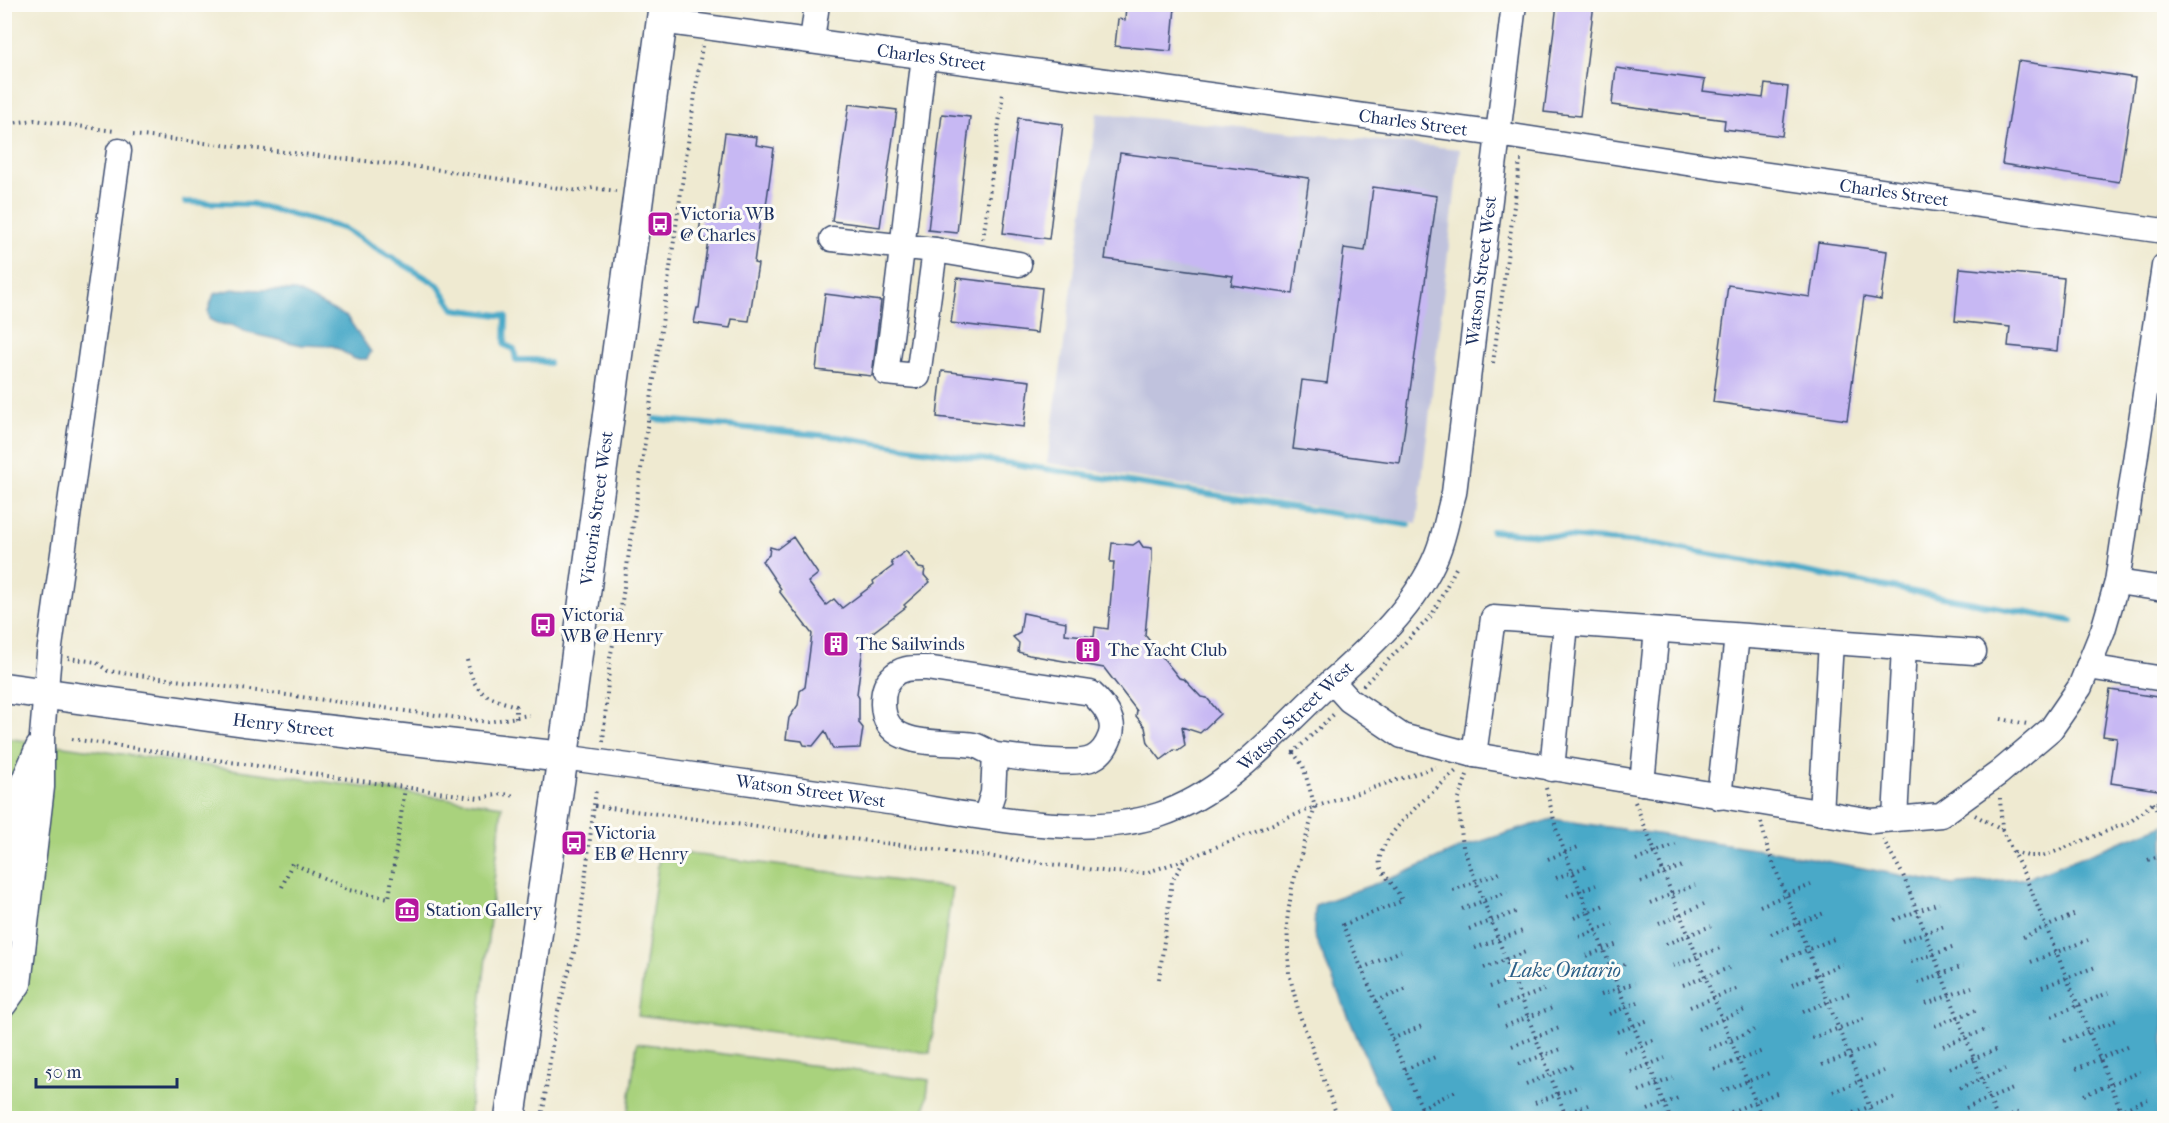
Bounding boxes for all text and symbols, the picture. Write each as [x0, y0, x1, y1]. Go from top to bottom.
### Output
street label: Charles Street [876, 40, 988, 75]
street label: Charles Street [1357, 105, 1470, 140]
street label: Charles Street [1838, 175, 1951, 211]
street label: Watson Street West [1462, 194, 1501, 348]
place label: Victoria WB @ Charles [679, 204, 775, 246]
bus stop icon: Victoria WB @ Charles [645, 209, 675, 239]
street label: Victoria Street West [576, 429, 617, 587]
place label: Victoria WB @ Henry [561, 605, 665, 647]
bus stop icon: Victoria WB @ Henry [528, 610, 558, 640]
building icon: The Sailwinds [821, 629, 851, 659]
place label: The Sailwinds [856, 634, 965, 655]
building icon: The Yacht Club [1073, 635, 1103, 665]
place label: The Yacht Club [1108, 640, 1227, 661]
street label: Watson Street West [1233, 656, 1358, 776]
street label: Henry Street [231, 709, 336, 742]
street label: Watson Street West [733, 770, 888, 812]
place label: Victoria EB @ Henry [593, 823, 690, 865]
bus stop icon: Victoria EB @ Henry [559, 828, 589, 858]
museum icon: Station Gallery [392, 895, 422, 925]
place label: Station Gallery [426, 900, 543, 921]
water label: Lake Ontario [1507, 959, 1621, 982]
scale bar [36, 1051, 177, 1089]
text: 50 m [45, 1062, 82, 1083]

